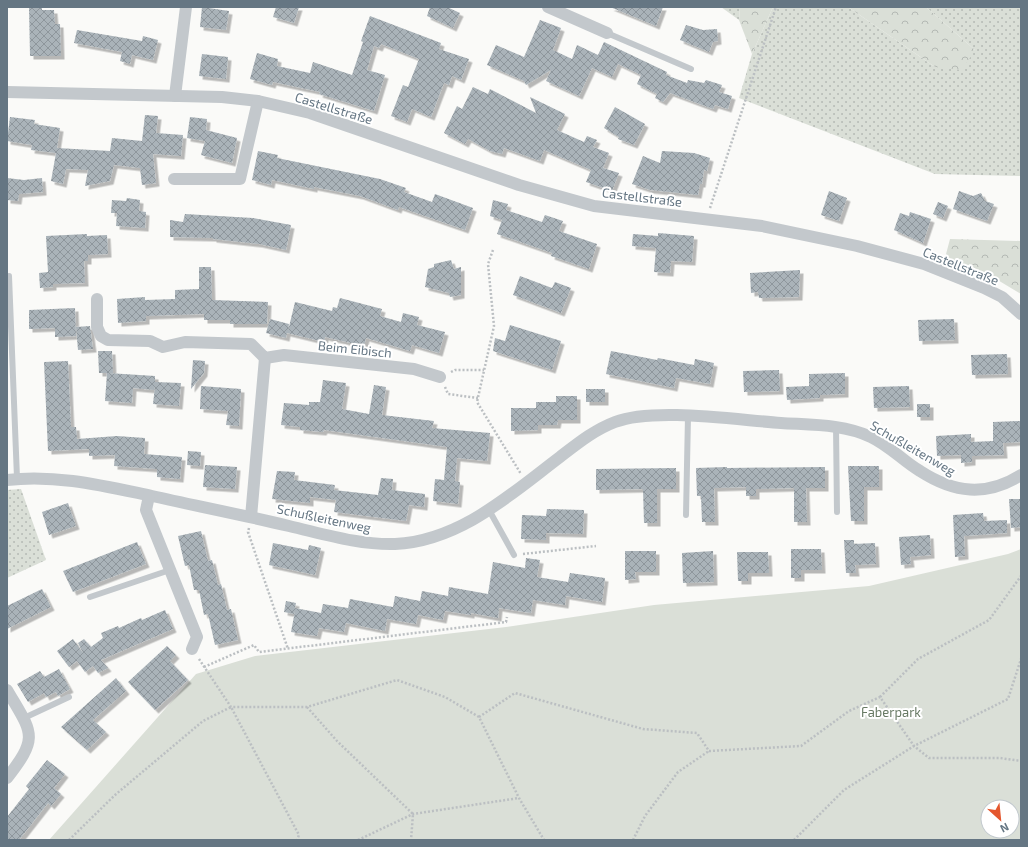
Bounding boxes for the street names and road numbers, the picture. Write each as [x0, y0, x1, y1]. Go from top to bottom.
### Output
street label: Castellstraße [293, 89, 375, 127]
street label: Castellstraße [601, 184, 683, 210]
street label: Castellstraße [921, 244, 1001, 288]
street label: Beim Eibisch [317, 337, 393, 361]
street label: Schußleitenweg [867, 417, 959, 479]
street label: Schußleitenweg [275, 500, 373, 536]

